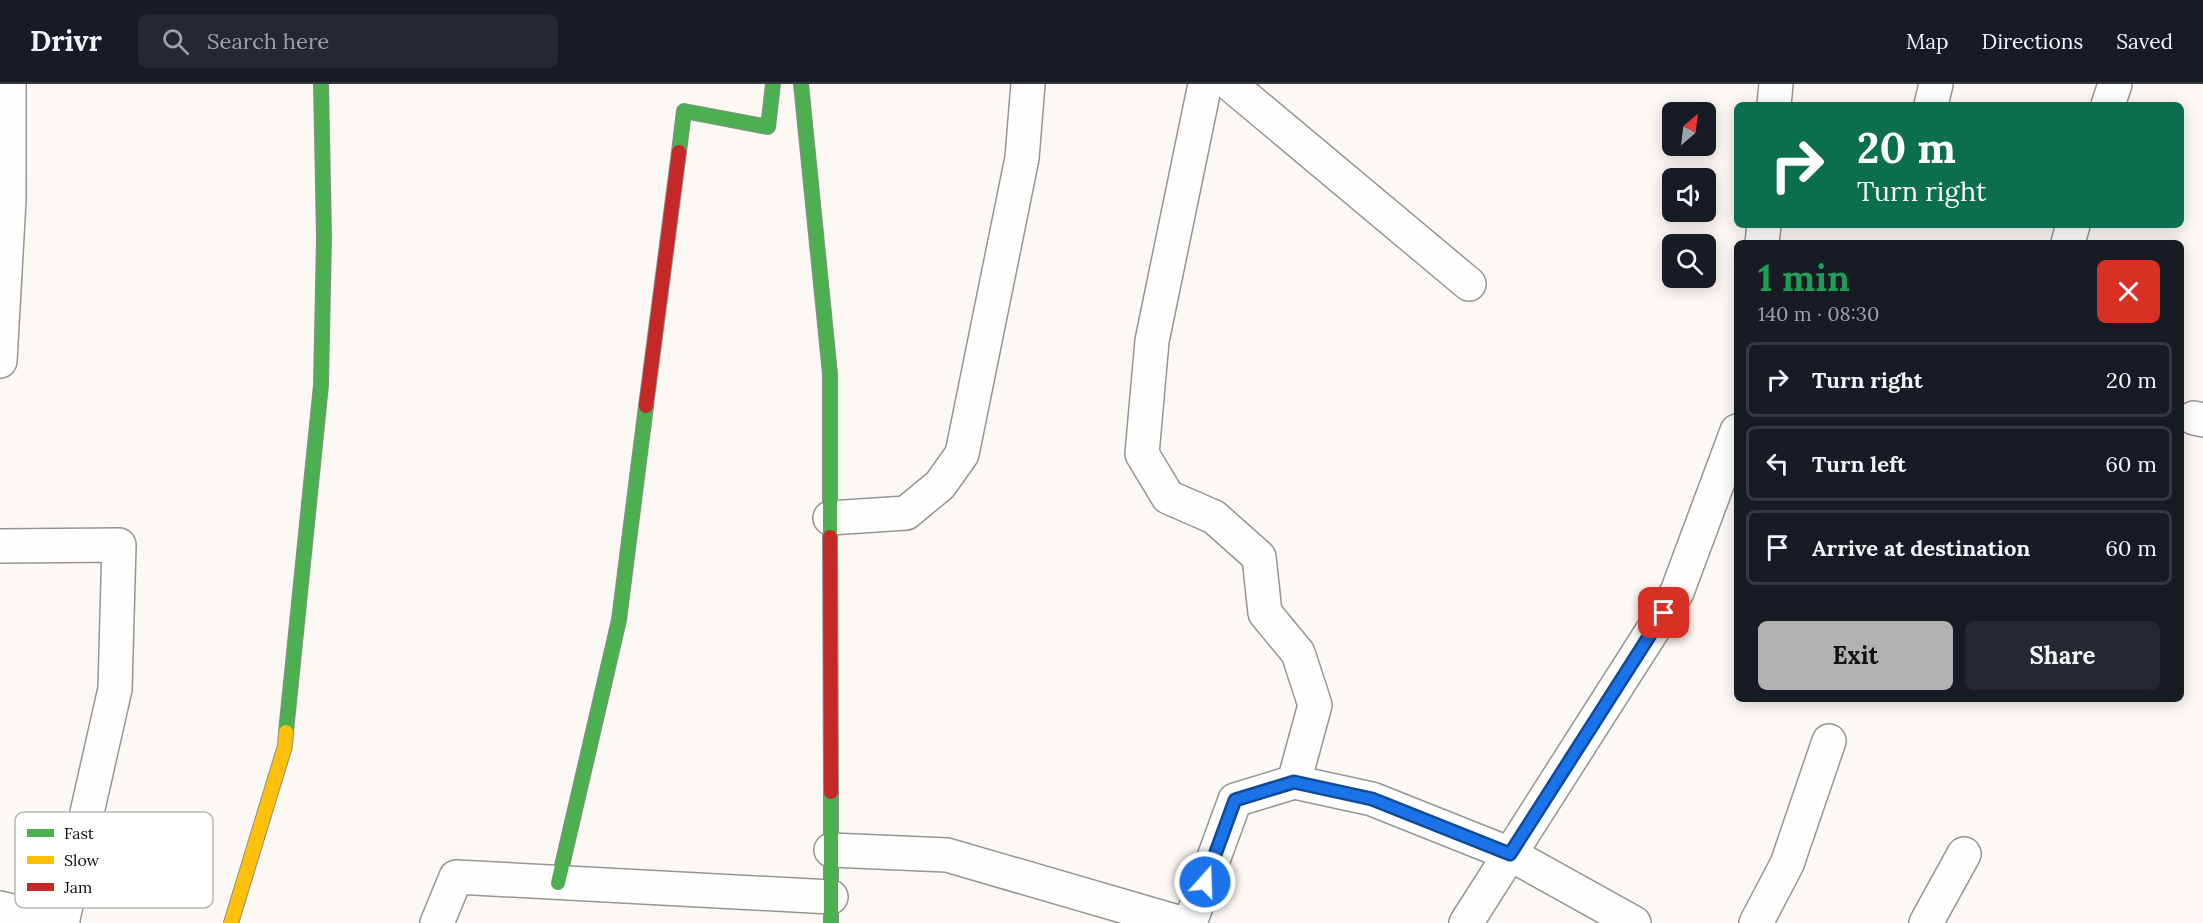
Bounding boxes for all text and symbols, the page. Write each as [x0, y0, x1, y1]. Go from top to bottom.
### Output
search box [138, 14, 558, 68]
text: Drivr [30, 23, 102, 59]
icon: search [159, 25, 192, 58]
text: Search here [207, 27, 329, 55]
text: Map [1906, 28, 1949, 55]
text: Directions [1982, 28, 2083, 55]
text: Saved [2116, 28, 2173, 55]
north arrow [1662, 102, 1716, 156]
map controls [1662, 102, 1716, 288]
text: 20 m [1857, 121, 1956, 175]
icon: right [1758, 126, 1836, 204]
button: sound [1662, 168, 1716, 222]
text: Turn right [1857, 174, 1986, 208]
button: search [1662, 234, 1716, 288]
text: 1 min [1758, 255, 1850, 301]
button: close [2097, 260, 2160, 323]
text: 140 m · 08:30 [1758, 301, 1879, 326]
icon: right [1761, 363, 1794, 396]
text: Turn right [1812, 366, 1923, 394]
text: 20 m [2106, 366, 2157, 394]
icon: left [1761, 447, 1794, 480]
text: Turn left [1812, 450, 1906, 478]
text: 60 m [2105, 450, 2157, 478]
icon: arrive [1761, 531, 1794, 564]
text: Arrive at destination [1812, 534, 2030, 562]
text: 60 m [2105, 534, 2157, 562]
pin [1638, 587, 1689, 638]
icon: arrive [1647, 596, 1680, 629]
button: Exit [1758, 621, 1953, 690]
button: Share [1965, 621, 2160, 690]
legend [15, 812, 213, 908]
text: Fast [64, 823, 95, 843]
text: Slow [64, 850, 100, 870]
position arrow [1173, 850, 1237, 914]
text: Jam [63, 877, 92, 897]

